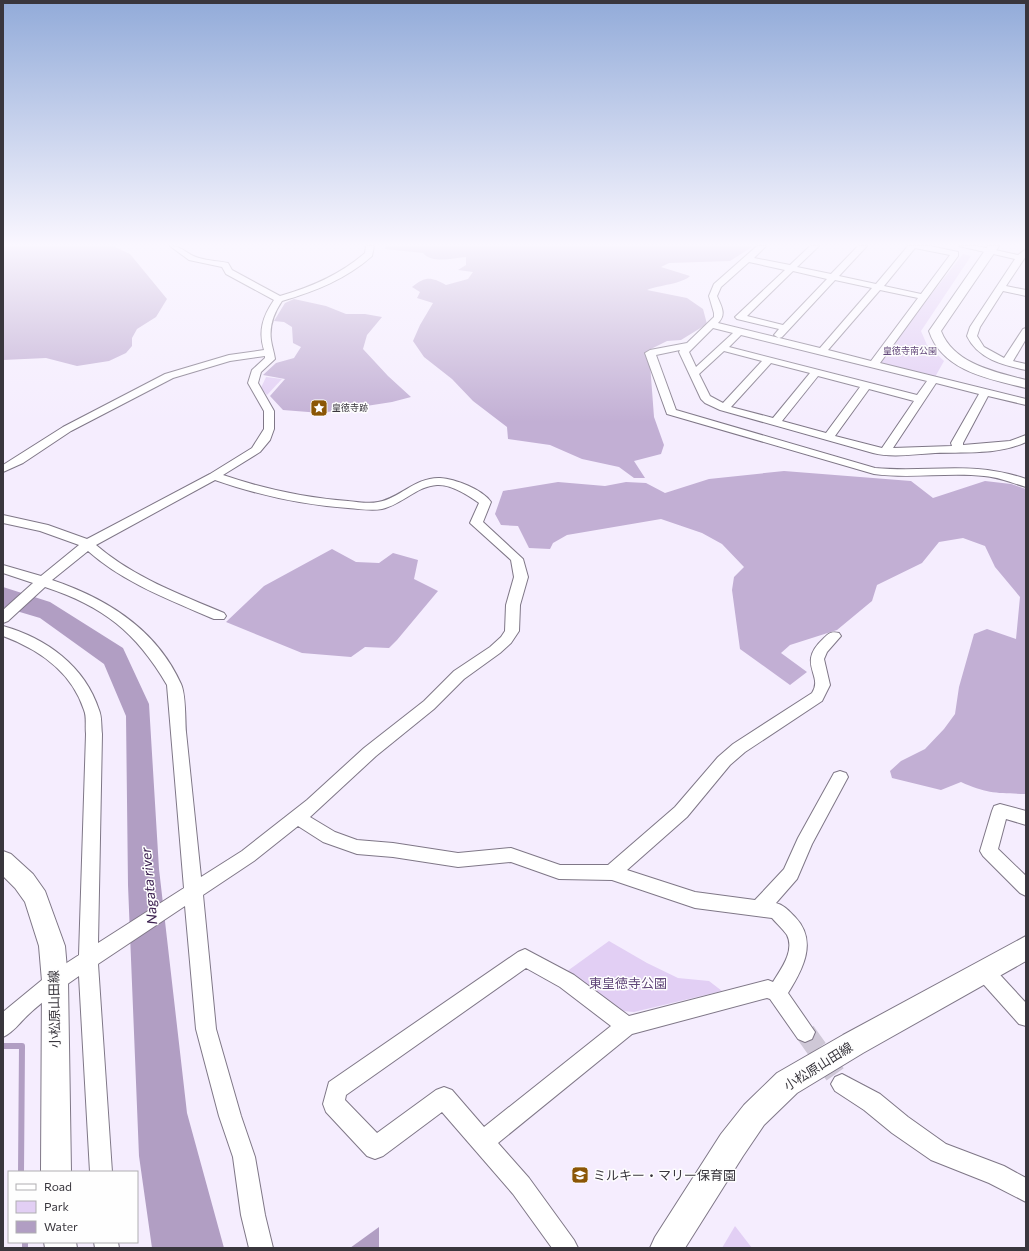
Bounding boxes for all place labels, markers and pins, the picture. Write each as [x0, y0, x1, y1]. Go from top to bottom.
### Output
place icon: 皇徳寺跡 [309, 398, 329, 418]
place label: 皇徳寺跡 [332, 402, 368, 413]
school or university icon: ミルキー・マリー保育園 [570, 1165, 590, 1185]
place label: ミルキー・マリー保育園 [593, 1167, 736, 1183]

